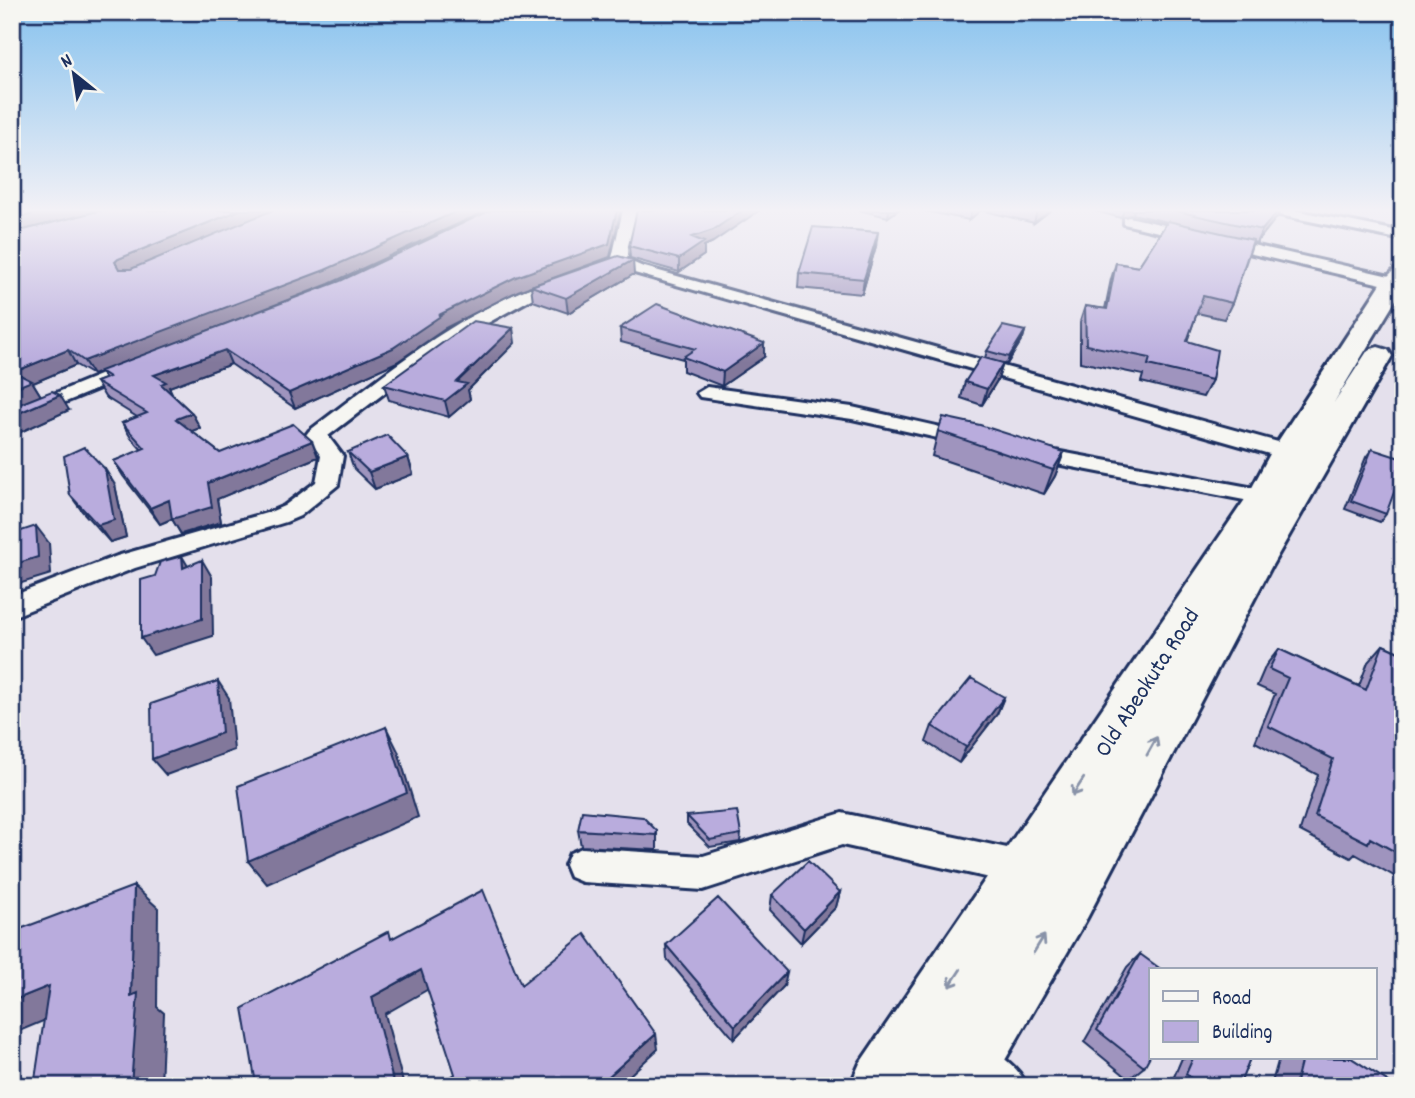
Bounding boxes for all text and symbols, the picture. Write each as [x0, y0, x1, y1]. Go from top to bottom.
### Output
north arrow [38, 38, 108, 108]
text: N [56, 48, 78, 76]
street label: Old Abeokuta Road [1088, 602, 1210, 765]
one-way arrow [1146, 736, 1159, 757]
one-way arrow [1071, 777, 1086, 796]
one-way arrow [1033, 934, 1047, 954]
one-way arrow [947, 968, 962, 987]
legend [1149, 968, 1376, 1060]
text: Road [1212, 985, 1251, 1015]
text: Building [1212, 1019, 1272, 1049]

